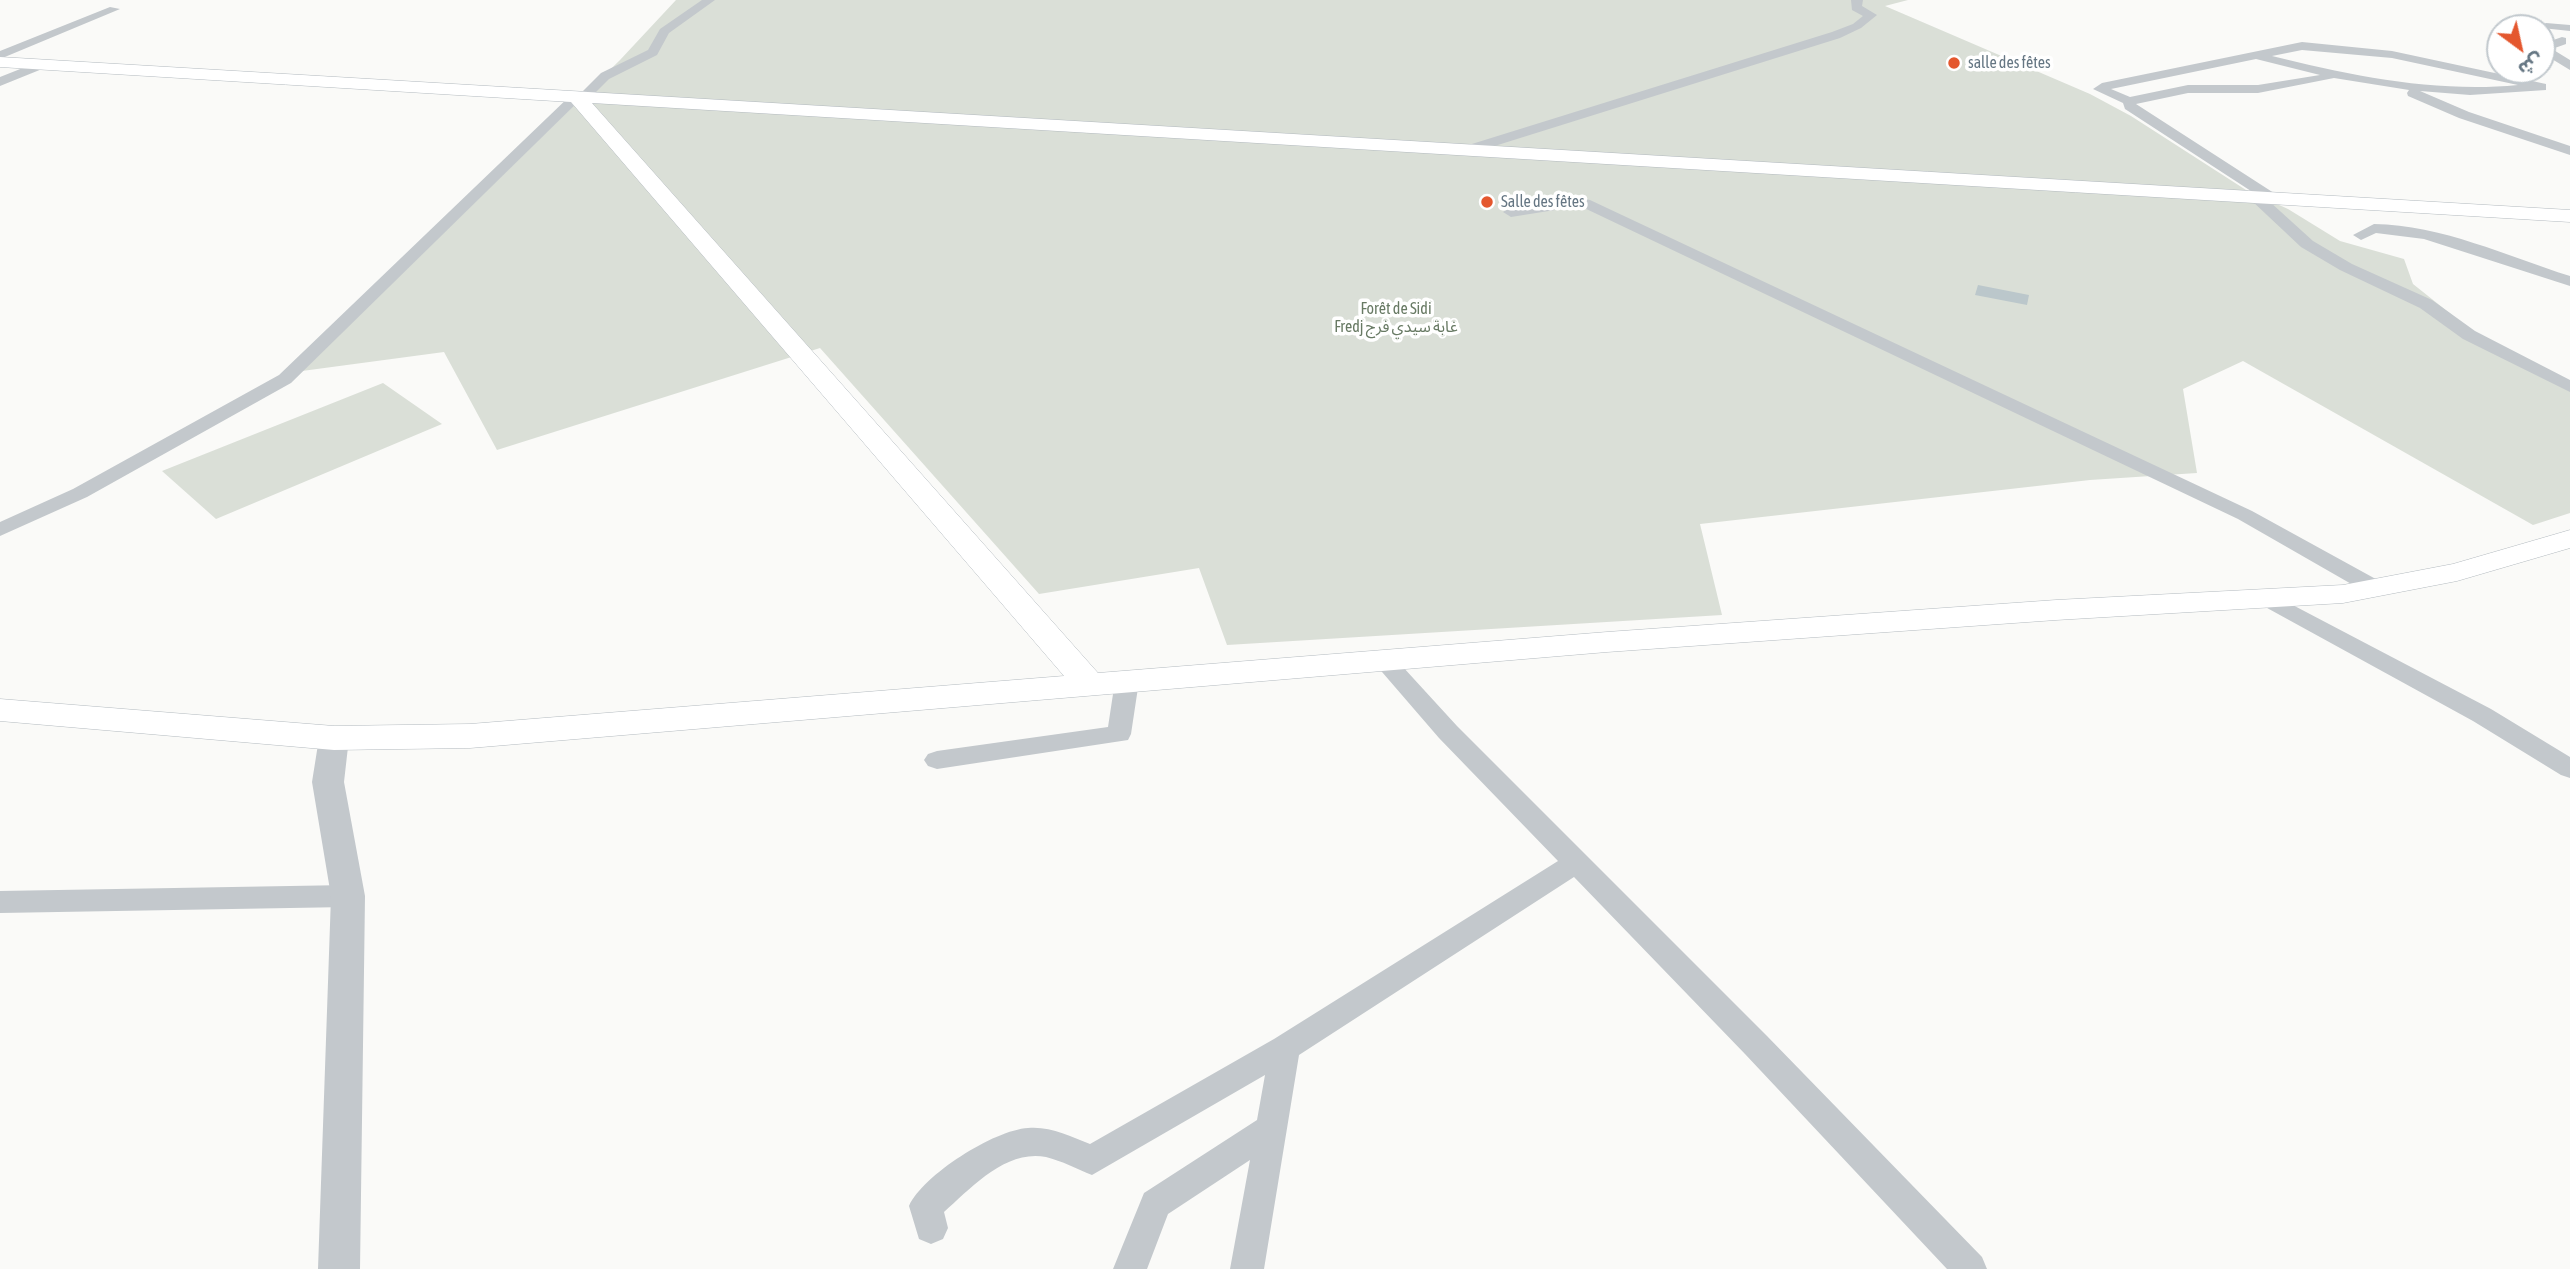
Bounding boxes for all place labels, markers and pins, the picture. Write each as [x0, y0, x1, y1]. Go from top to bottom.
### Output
place label: salle des fêtes [1968, 53, 2051, 73]
marker: salle des fêtes [1946, 55, 1962, 71]
place label: Salle des fêtes [1501, 192, 1585, 212]
marker: Salle des fêtes [1479, 194, 1495, 210]

